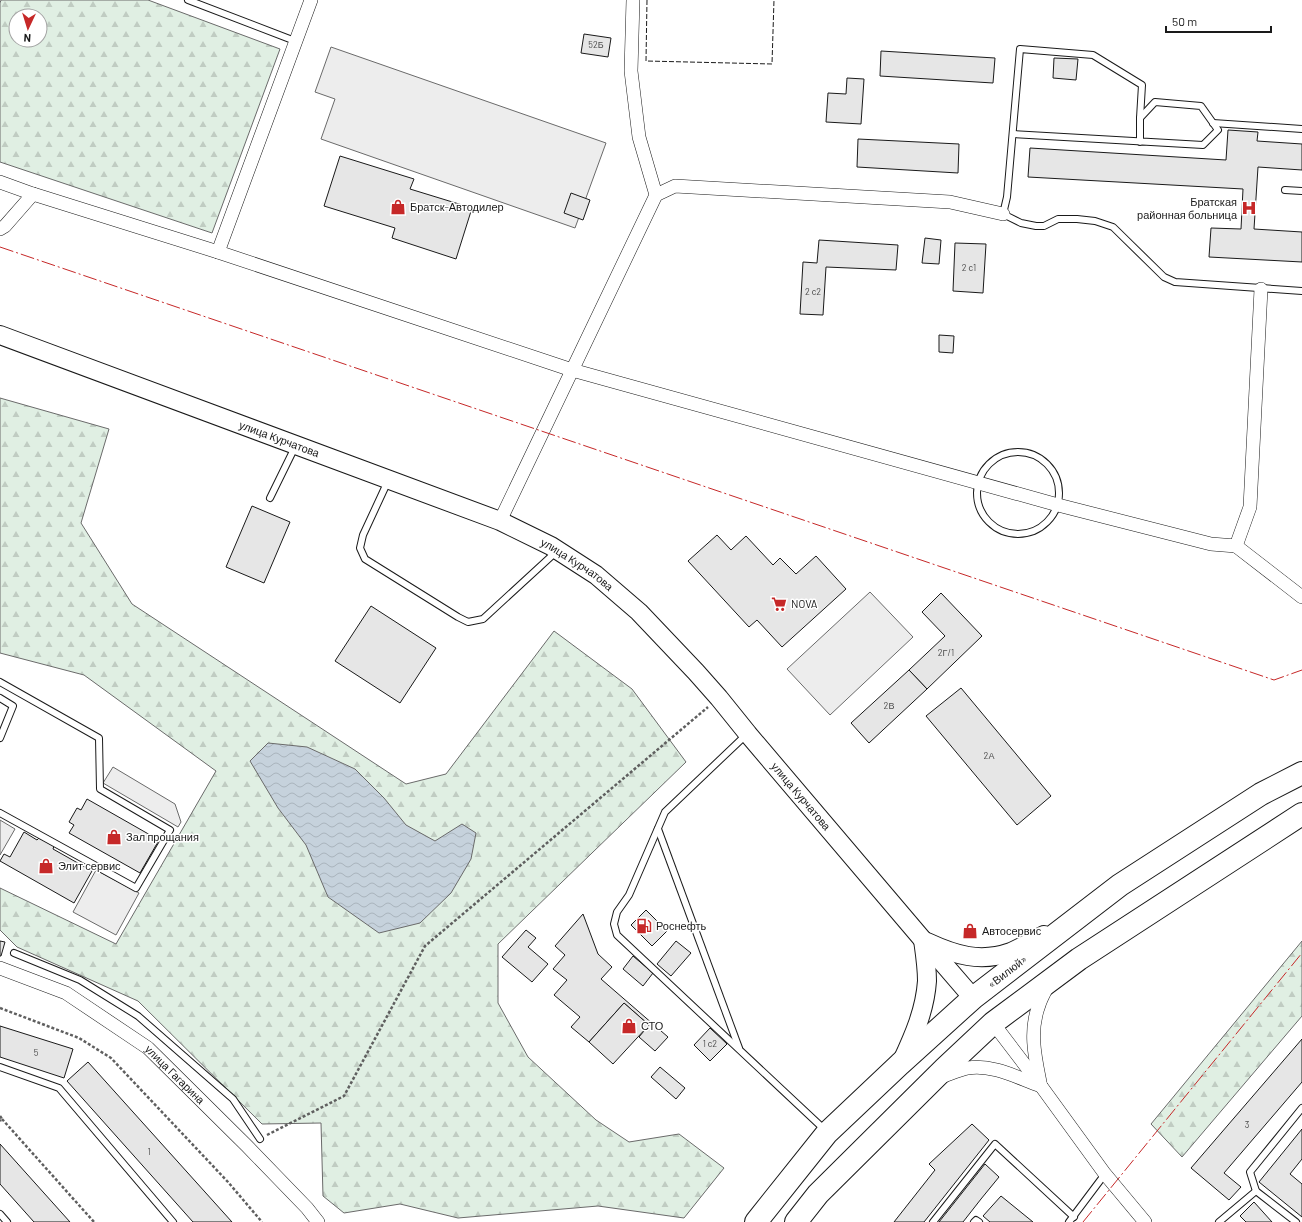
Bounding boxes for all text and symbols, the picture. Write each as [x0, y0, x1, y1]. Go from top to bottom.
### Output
north arrow [8, 8, 48, 48]
scale bar [1166, 8, 1271, 34]
text: 50 m [1172, 14, 1197, 28]
text: N [23, 32, 31, 45]
house number: 52Б [588, 39, 604, 50]
place label: Братская районная больница [1137, 195, 1238, 221]
shop icon: Братск-Автодилер [389, 198, 407, 216]
hospital icon: Братская районная больница [1240, 199, 1258, 217]
place label: Братск-Автодилер [410, 200, 504, 213]
house number: 2 с1 [962, 262, 976, 273]
house number: 2 с2 [805, 286, 821, 297]
street label: улица Курчатова [238, 418, 322, 460]
street label: улица Курчатова [539, 535, 617, 594]
supermarket icon: NOVA [770, 595, 788, 613]
place label: NOVA [791, 597, 818, 610]
house number: 2Г/1 [938, 647, 954, 658]
house number: 2В [884, 700, 894, 711]
house number: 2А [984, 750, 994, 761]
street label: улица Курчатова [769, 759, 834, 833]
shop icon: Зал прощания [105, 828, 123, 846]
place label: Зал прощания [126, 830, 199, 843]
shop icon: Элит сервис [37, 857, 55, 875]
place label: Элит сервис [58, 859, 121, 872]
fuel station icon: Роснефть [635, 917, 653, 935]
place label: Роснефть [656, 919, 707, 932]
shop icon: Автосервис [961, 922, 979, 940]
place label: Автосервис [982, 924, 1042, 937]
street label: «Вилюй» [985, 952, 1029, 990]
shop icon: СТО [620, 1017, 638, 1035]
place label: СТО [641, 1019, 664, 1032]
house number: 1 с2 [703, 1038, 717, 1049]
street label: улица Гагарина [143, 1042, 208, 1107]
house number: 5 [34, 1047, 39, 1058]
house number: 3 [1245, 1119, 1250, 1130]
house number: 1 [147, 1146, 151, 1157]

